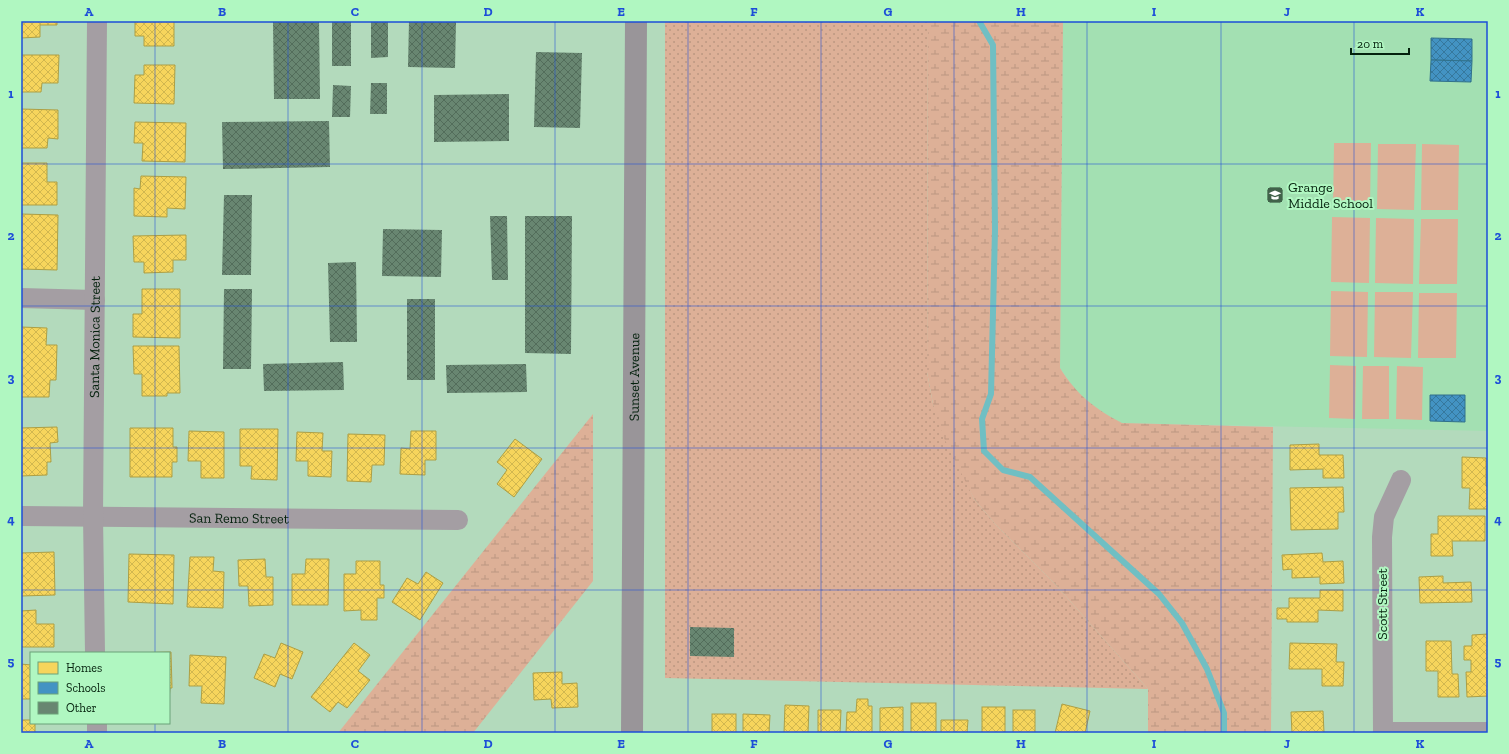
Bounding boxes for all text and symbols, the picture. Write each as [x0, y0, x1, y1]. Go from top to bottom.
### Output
text: A [85, 4, 94, 19]
text: B [218, 4, 226, 19]
text: C [351, 4, 359, 19]
text: D [483, 4, 493, 19]
text: E [617, 4, 625, 19]
text: F [750, 4, 758, 19]
text: G [884, 4, 893, 19]
text: H [1016, 4, 1026, 19]
text: I [1152, 4, 1157, 19]
text: J [1284, 4, 1290, 19]
text: K [1416, 4, 1425, 19]
scale bar [1351, 30, 1409, 56]
text: 20 m [1357, 37, 1384, 51]
text: 1 [8, 86, 14, 101]
text: 1 [1495, 86, 1501, 101]
place label: Grange Middle School [1288, 179, 1373, 212]
school or university icon: Grange Middle School [1265, 185, 1285, 205]
text: 2 [8, 228, 15, 243]
text: 2 [1495, 228, 1502, 243]
street label: Santa Monica Street [86, 275, 104, 398]
street label: Sunset Avenue [626, 332, 643, 421]
text: 3 [8, 370, 15, 385]
text: 3 [1495, 370, 1502, 385]
street label: San Remo Street [189, 510, 290, 527]
text: 4 [7, 512, 15, 527]
text: 4 [1494, 512, 1502, 527]
street label: Scott Street [1374, 567, 1391, 640]
legend [30, 652, 170, 724]
text: 5 [8, 654, 15, 669]
text: 5 [1495, 654, 1502, 669]
text: Homes [66, 661, 102, 675]
text: Schools [66, 681, 105, 695]
text: Other [66, 701, 97, 715]
text: A [85, 736, 94, 751]
text: B [218, 736, 226, 751]
text: C [351, 736, 359, 751]
text: D [483, 736, 493, 751]
text: E [617, 736, 625, 751]
text: F [750, 736, 758, 751]
text: G [884, 736, 893, 751]
text: H [1016, 736, 1026, 751]
text: I [1152, 736, 1157, 751]
text: J [1284, 736, 1290, 751]
text: K [1416, 736, 1425, 751]

